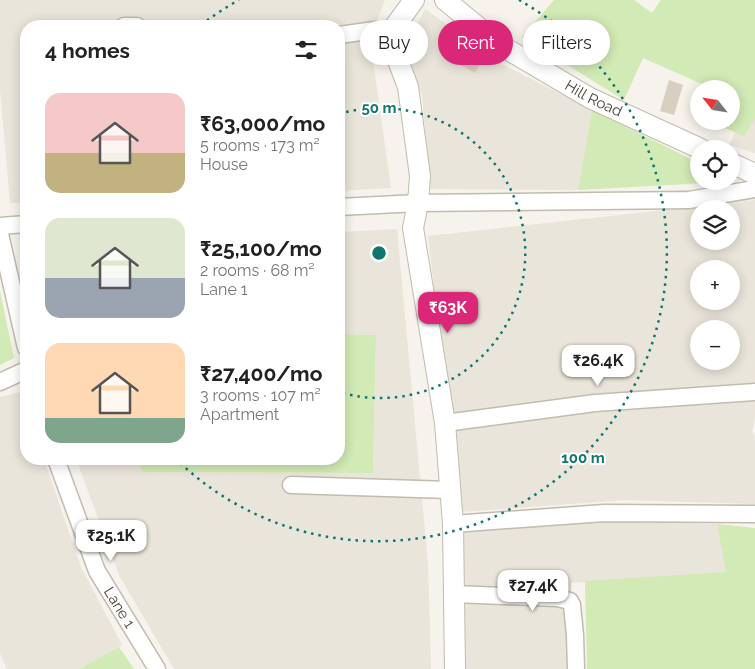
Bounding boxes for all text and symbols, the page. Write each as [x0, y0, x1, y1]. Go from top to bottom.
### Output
chip: Buy [360, 20, 428, 65]
chip: Rent [438, 20, 513, 65]
chip: Filters [523, 20, 610, 65]
icon: filters [292, 36, 320, 64]
text: 4 homes [45, 38, 130, 63]
street label: Hill Road [562, 76, 625, 121]
north arrow [690, 80, 740, 130]
map controls [690, 80, 740, 370]
text: 50 m [361, 99, 397, 117]
text: ₹63,000/mo [200, 111, 325, 136]
icon: home [85, 113, 145, 173]
text: 5 rooms · 173 m² [200, 136, 320, 155]
button: locate [690, 140, 740, 190]
text: House [200, 155, 248, 174]
button: layers [690, 200, 740, 250]
text: ₹25,100/mo [200, 236, 322, 261]
icon: home [85, 238, 145, 298]
centre of rings [370, 244, 388, 262]
button: + [690, 260, 740, 310]
text: 2 rooms · 68 m² [200, 261, 315, 280]
text: Lane 1 [200, 280, 248, 299]
pin: ₹63K [418, 292, 478, 334]
text: ₹63K [429, 298, 467, 317]
button: − [690, 320, 740, 370]
pin: ₹26.4K [557, 344, 639, 387]
text: ₹26.4K [573, 351, 623, 370]
text: ₹27,400/mo [200, 361, 322, 386]
icon: home [85, 363, 145, 423]
text: 3 rooms · 107 m² [200, 386, 321, 405]
text: Apartment [200, 405, 279, 424]
text: 100 m [561, 449, 605, 467]
pin: ₹25.1K [70, 520, 152, 562]
text: ₹25.1K [87, 526, 135, 545]
pin: ₹27.4K [492, 570, 574, 612]
text: ₹27.4K [508, 576, 558, 595]
street label: Lane 1 [100, 584, 139, 632]

